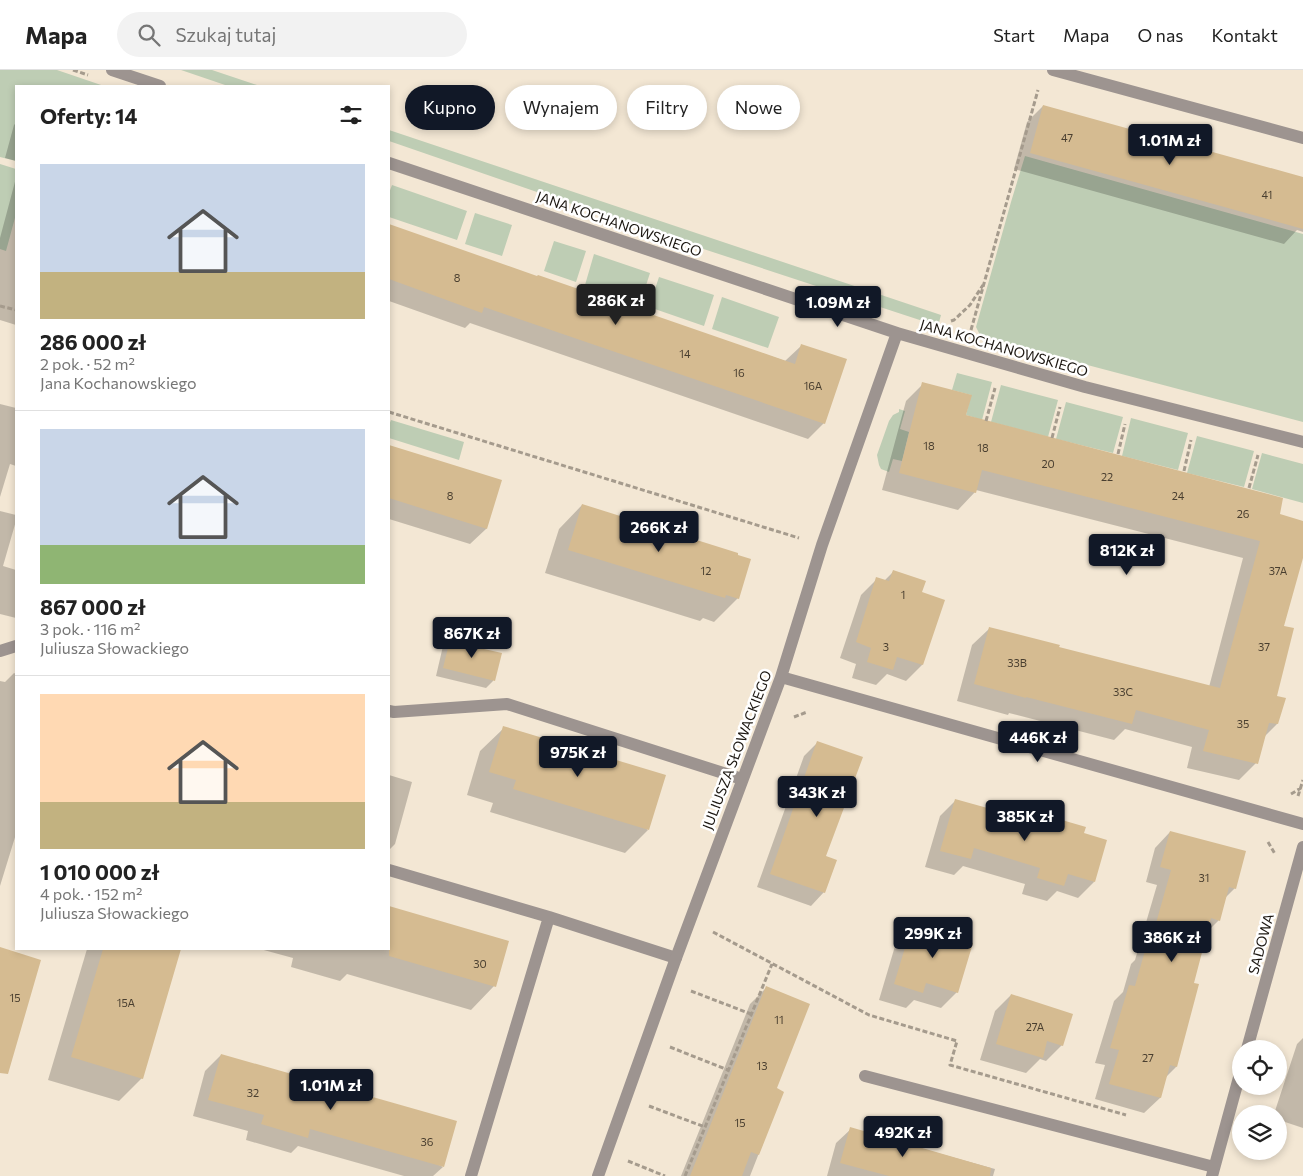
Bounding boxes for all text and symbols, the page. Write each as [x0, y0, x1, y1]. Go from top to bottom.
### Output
search box [117, 12, 467, 57]
text: Mapa [25, 20, 87, 49]
icon: search [135, 21, 163, 49]
text: Szukaj tutaj [175, 23, 276, 46]
text: Start [993, 24, 1035, 46]
text: Mapa [1063, 24, 1109, 46]
text: O nas [1137, 24, 1184, 46]
text: Kontakt [1212, 24, 1278, 46]
chip: Kupno [405, 85, 495, 130]
chip: Wynajem [505, 85, 617, 130]
chip: Filtry [627, 85, 707, 130]
chip: Nowe [717, 85, 800, 130]
icon: filters [337, 101, 365, 129]
text: Oferty: 14 [40, 103, 137, 128]
pin: 1.01M zł [1118, 124, 1222, 166]
text: 1.01M zł [1139, 130, 1201, 149]
house number: 47 [1061, 131, 1073, 144]
street label: JANA KOCHANOWSKIEGO [534, 187, 704, 260]
house number: 41 [1262, 188, 1272, 201]
icon: home [158, 196, 248, 286]
house number: 8 [454, 271, 461, 284]
pin: 286K zł [570, 284, 662, 326]
pin: 1.09M zł [786, 286, 890, 328]
text: 286K zł [588, 290, 644, 309]
text: 1.09M zł [806, 292, 870, 311]
street label: JANA KOCHANOWSKIEGO [918, 315, 1090, 380]
text: 286 000 zł [40, 329, 146, 354]
house number: 14 [679, 347, 691, 360]
text: 2 pok. · 52 m² [40, 354, 135, 373]
house number: 16 [733, 366, 745, 379]
text: Jana Kochanowskiego [40, 373, 197, 392]
house number: 16A [804, 379, 823, 392]
house number: 18 [923, 439, 935, 452]
house number: 18 [977, 441, 989, 454]
house number: 20 [1041, 457, 1055, 470]
icon: home [158, 462, 248, 552]
house number: 22 [1101, 470, 1113, 483]
house number: 8 [447, 489, 454, 502]
house number: 24 [1172, 489, 1185, 502]
house number: 26 [1237, 507, 1250, 520]
pin: 266K zł [613, 510, 705, 553]
text: 266K zł [631, 517, 687, 536]
pin: 812K zł [1081, 534, 1173, 576]
text: 812K zł [1100, 540, 1154, 559]
house number: 12 [701, 564, 711, 577]
house number: 37A [1269, 564, 1288, 577]
house number: 1 [901, 588, 905, 601]
text: 867 000 zł [40, 594, 145, 619]
pin: 867K zł [426, 616, 518, 659]
text: 3 pok. · 116 m² [40, 619, 140, 638]
text: 867K zł [444, 623, 500, 642]
text: Juliusza Słowackiego [40, 638, 189, 657]
house number: 3 [883, 640, 889, 653]
house number: 37 [1258, 640, 1270, 653]
house number: 33B [1007, 656, 1027, 669]
street label: JULIUSZA SŁOWACKIEGO [698, 668, 775, 832]
house number: 33C [1113, 685, 1133, 698]
house number: 35 [1237, 717, 1249, 730]
pin: 446K zł [992, 720, 1084, 763]
icon: home [158, 727, 248, 817]
text: 446K zł [1009, 727, 1067, 746]
pin: 975K zł [532, 736, 624, 778]
text: 975K zł [550, 742, 606, 761]
pin: 343K zł [771, 776, 863, 818]
text: 343K zł [789, 782, 845, 801]
pin: 385K zł [979, 800, 1071, 842]
text: 385K zł [997, 806, 1053, 825]
text: 1 010 000 zł [40, 859, 159, 884]
house number: 31 [1199, 871, 1209, 884]
text: 4 pok. · 152 m² [40, 884, 142, 903]
text: Juliusza Słowackiego [40, 903, 189, 922]
street label: SADOWA [1244, 911, 1277, 976]
pin: 299K zł [887, 916, 979, 959]
pin: 386K zł [1126, 920, 1218, 963]
text: 299K zł [905, 923, 961, 942]
text: 386K zł [1143, 927, 1201, 946]
house number: 30 [473, 957, 487, 970]
house number: 15 [9, 991, 21, 1004]
house number: 15A [117, 996, 136, 1009]
house number: 11 [774, 1013, 784, 1026]
house number: 27A [1026, 1020, 1045, 1033]
map controls [1232, 1040, 1287, 1160]
button: locate [1232, 1040, 1287, 1095]
house number: 27 [1142, 1051, 1154, 1064]
house number: 13 [757, 1059, 767, 1072]
pin: 1.01M zł [279, 1068, 383, 1111]
text: 1.01M zł [300, 1075, 362, 1094]
house number: 32 [247, 1086, 259, 1099]
button: layers [1232, 1105, 1287, 1160]
house number: 15 [734, 1116, 746, 1129]
pin: 492K zł [857, 1116, 949, 1158]
text: 492K zł [875, 1122, 931, 1141]
house number: 36 [421, 1135, 434, 1148]

